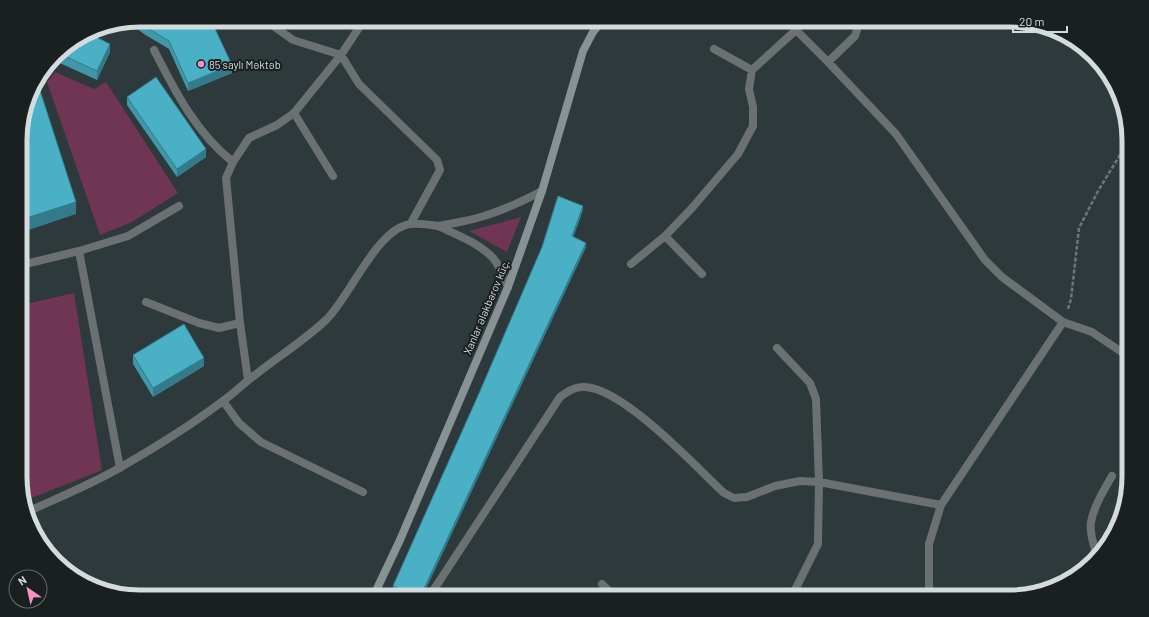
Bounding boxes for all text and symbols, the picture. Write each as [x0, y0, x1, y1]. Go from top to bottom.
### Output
scale bar [1013, 8, 1067, 34]
text: 20 m [1019, 14, 1045, 28]
place label: 85 saylı Məktəb [209, 58, 281, 71]
marker: 85 saylı Məktəb [196, 59, 206, 69]
street label: Xanlar Ələkbərov küç. [460, 258, 512, 356]
north arrow [8, 569, 48, 609]
text: N [15, 573, 29, 588]

